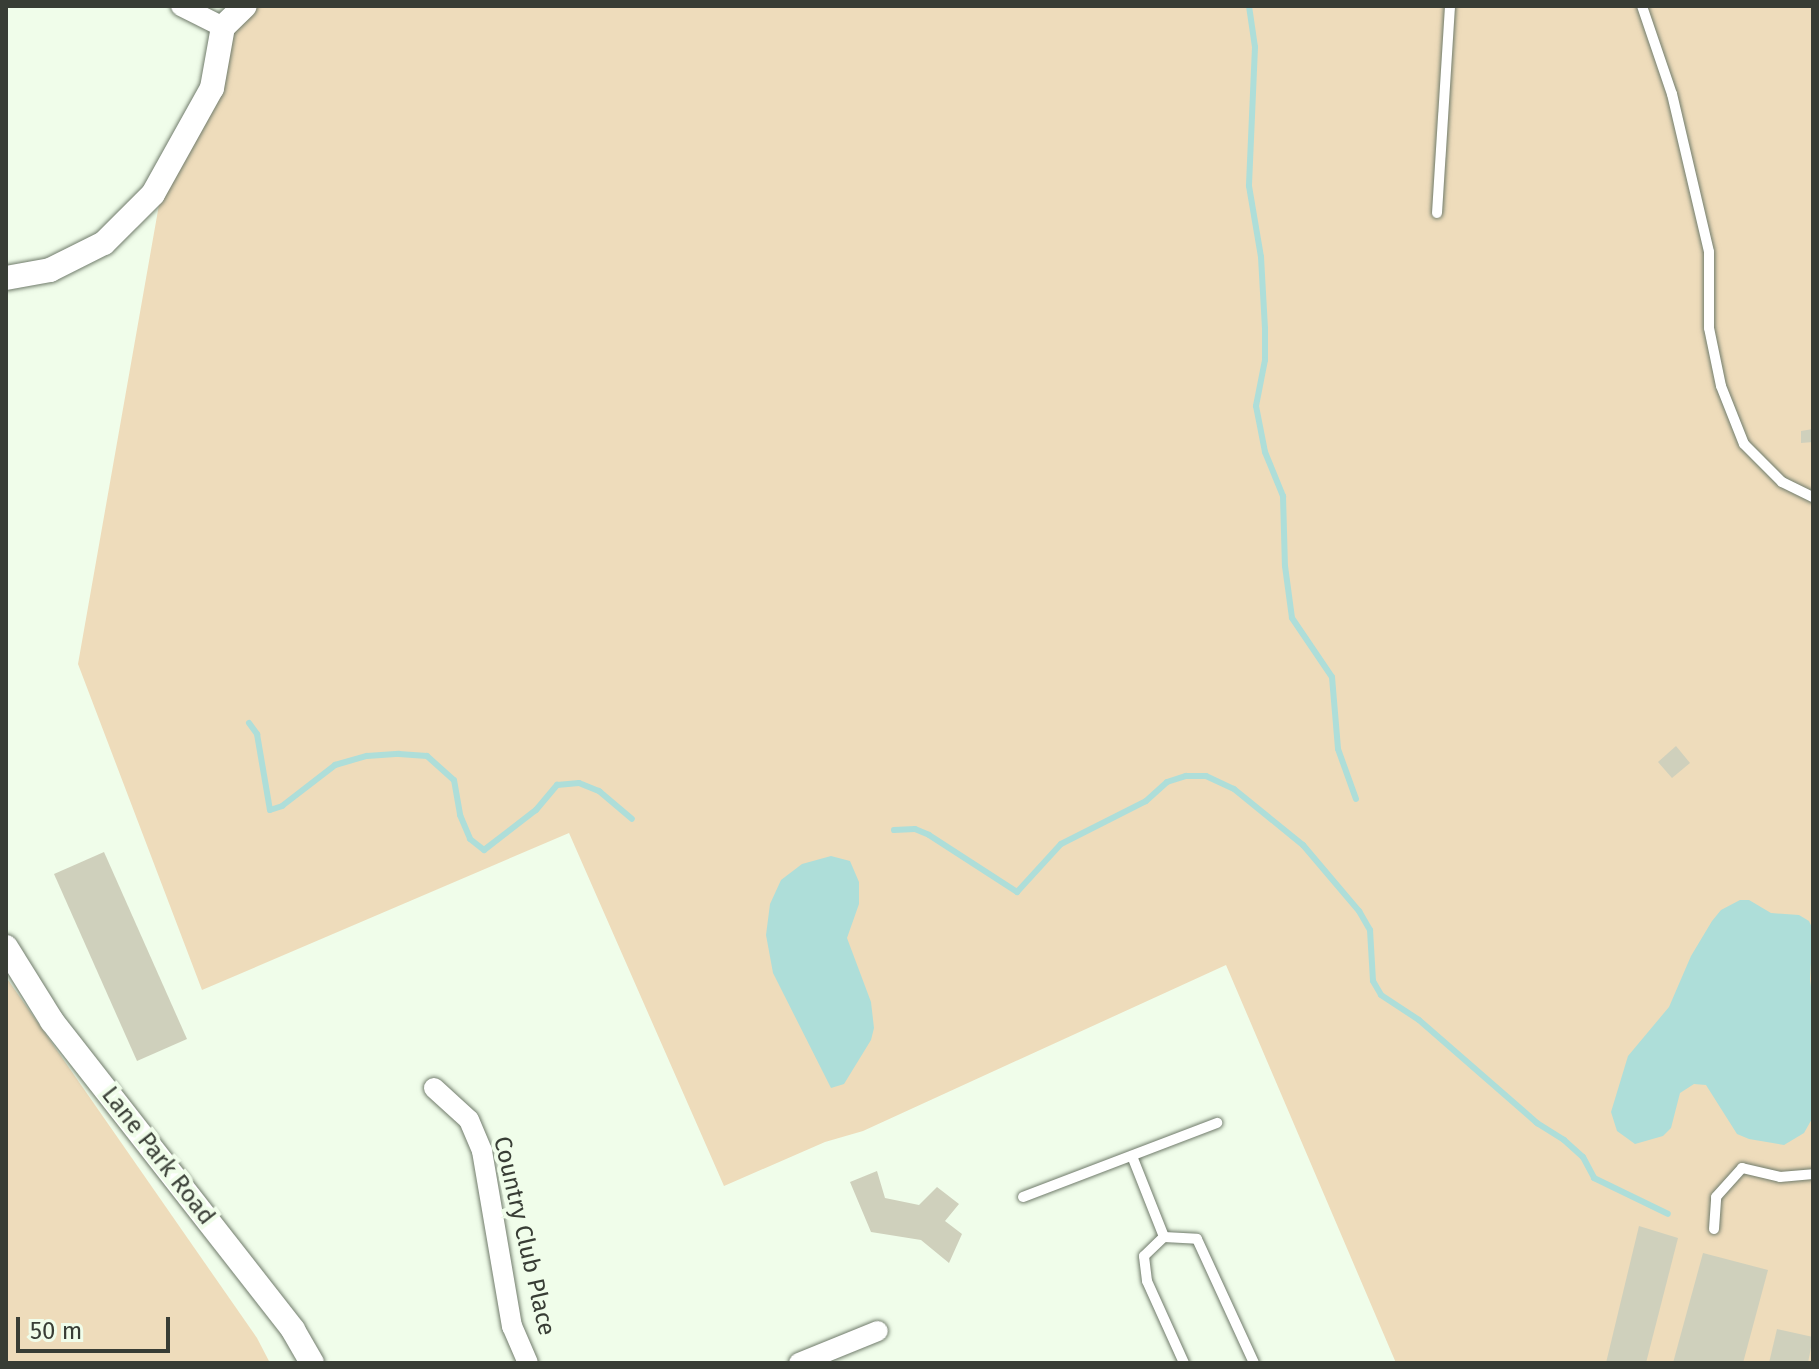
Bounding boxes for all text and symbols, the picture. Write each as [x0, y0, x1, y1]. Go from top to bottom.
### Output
street label: Lane Park Road [95, 1081, 221, 1231]
street label: Country Club Place [487, 1134, 561, 1338]
scale bar [20, 1301, 174, 1351]
text: 50 m [30, 1317, 82, 1345]

